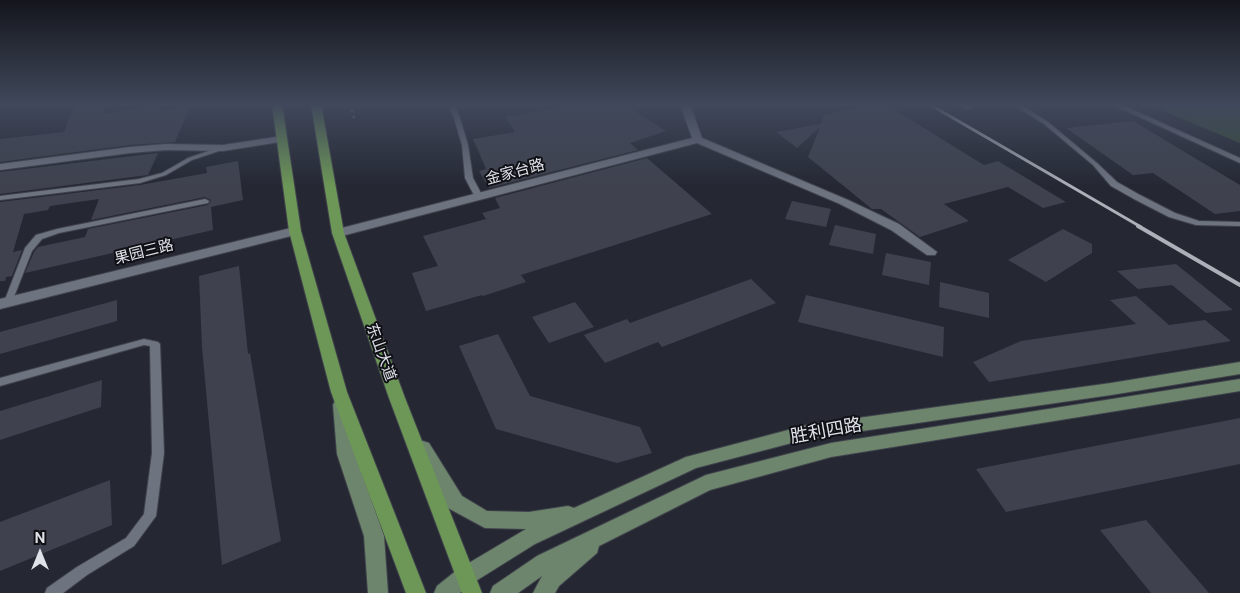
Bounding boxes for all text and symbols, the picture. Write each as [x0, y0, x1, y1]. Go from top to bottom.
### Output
street label: 金家台路 [484, 156, 546, 188]
street label: 果园三路 [113, 236, 175, 268]
street label: 东山大道 [362, 321, 400, 383]
street label: 胜利四路 [789, 414, 863, 448]
north arrow [15, 528, 65, 578]
text: N [35, 530, 45, 546]

